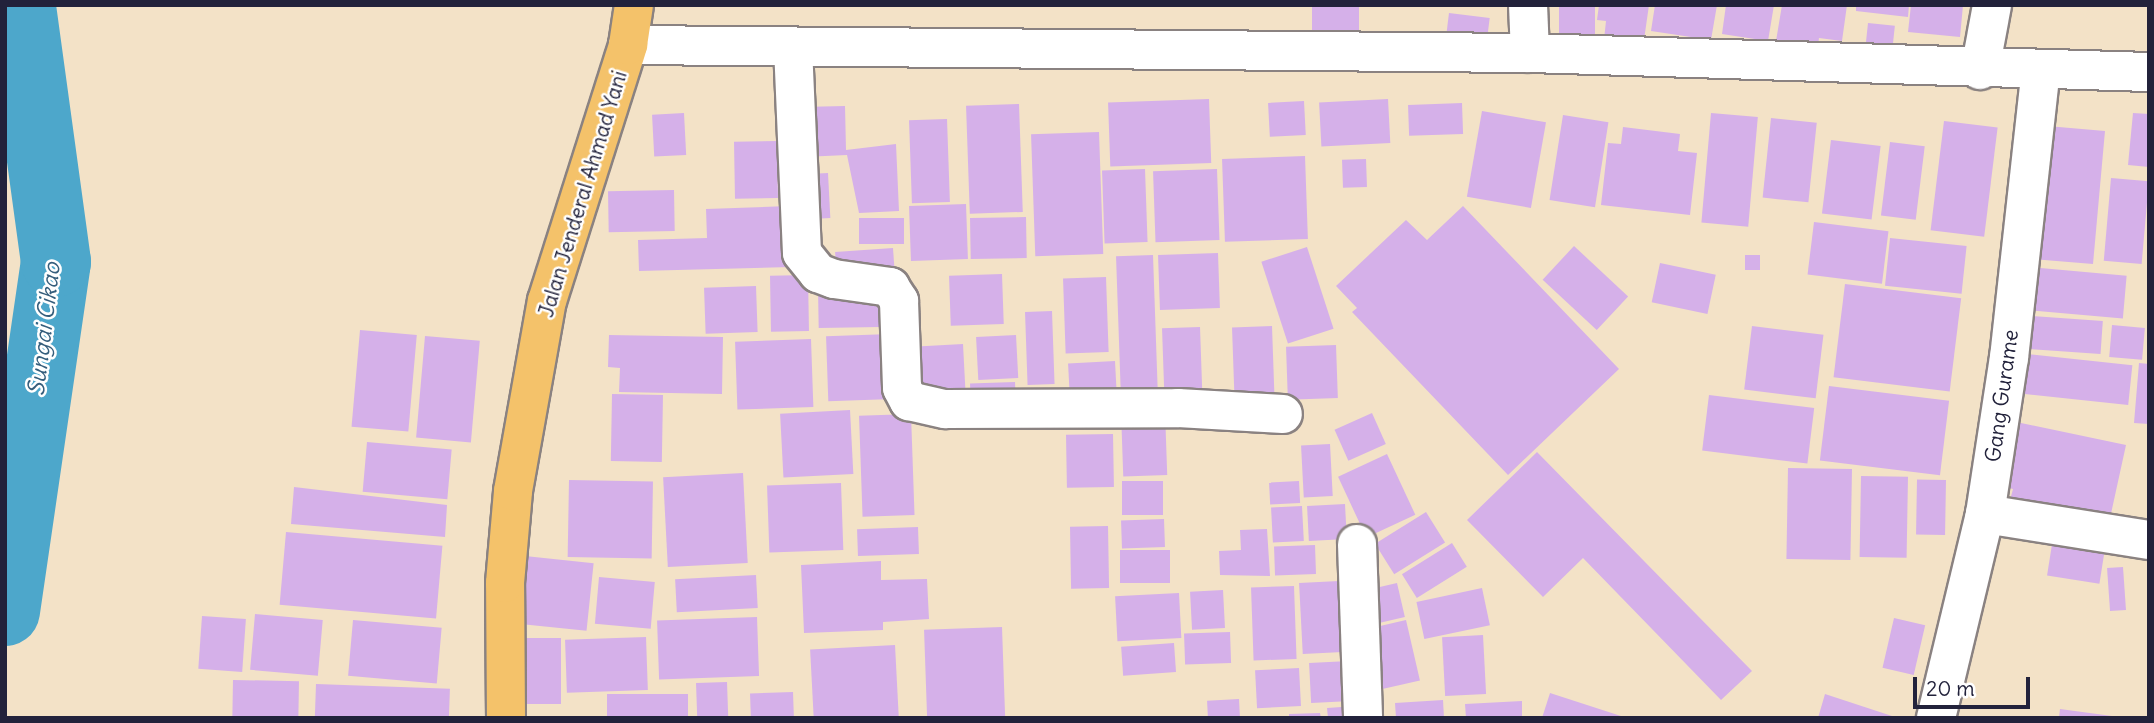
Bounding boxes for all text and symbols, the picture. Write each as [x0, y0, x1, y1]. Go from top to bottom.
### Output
street label: Jalan Jenderal Ahmad Yani [533, 68, 633, 320]
water label: Sungai Cikao [22, 261, 66, 397]
street label: Gang Gurame [1980, 328, 2024, 464]
scale bar [1916, 664, 2033, 708]
text: 20 m [1926, 675, 1975, 702]

